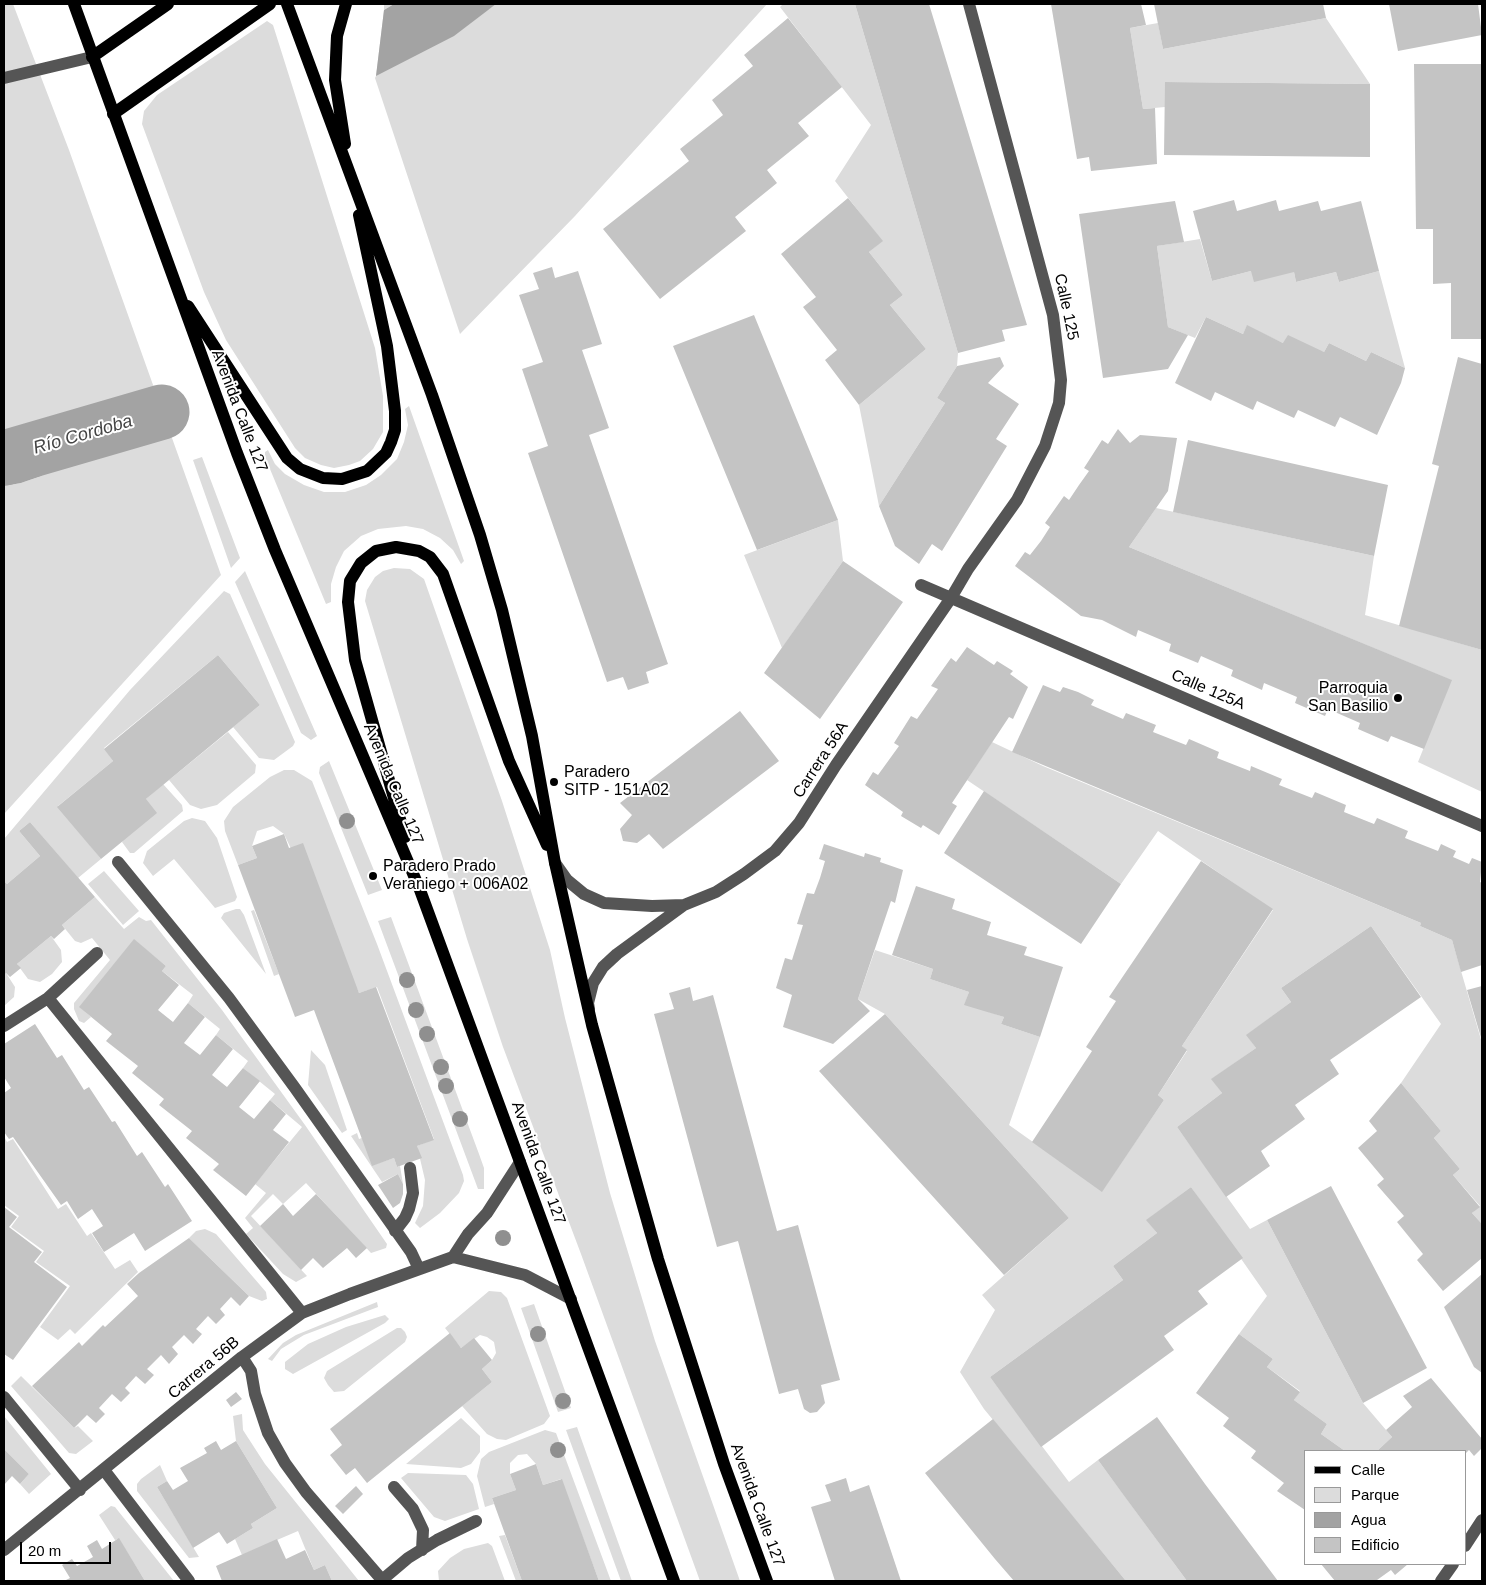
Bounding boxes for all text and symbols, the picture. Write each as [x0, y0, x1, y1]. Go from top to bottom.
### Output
street label: Calle 125 [1050, 272, 1082, 342]
street label: Avenida Calle 127 [207, 347, 271, 475]
water label: Río Cordoba [31, 411, 135, 459]
street label: Calle 125A [1168, 666, 1248, 714]
place label: Parroquia San Basilio [1308, 679, 1388, 717]
marker: Parroquia San Basilio [1392, 692, 1404, 704]
street label: Carrera 56A [789, 718, 853, 802]
street label: Avenida Calle 127 [359, 721, 427, 847]
place label: Paradero SITP - 151A02 [564, 763, 669, 801]
marker: Paradero SITP - 151A02 [548, 776, 560, 788]
place label: Paradero Prado Veraniego + 006A02 [383, 857, 528, 895]
marker: Paradero Prado Veraniego + 006A02 [367, 870, 379, 882]
street label: Avenida Calle 127 [507, 1099, 569, 1227]
street label: Carrera 56B [164, 1333, 244, 1403]
street label: Avenida Calle 127 [726, 1441, 788, 1569]
legend [1304, 1450, 1466, 1565]
text: Calle [1351, 1461, 1385, 1478]
text: Parque [1351, 1486, 1399, 1503]
text: Agua [1351, 1511, 1386, 1528]
scale bar [22, 1532, 114, 1564]
text: Edificio [1351, 1536, 1399, 1553]
text: 20 m [28, 1542, 61, 1559]

